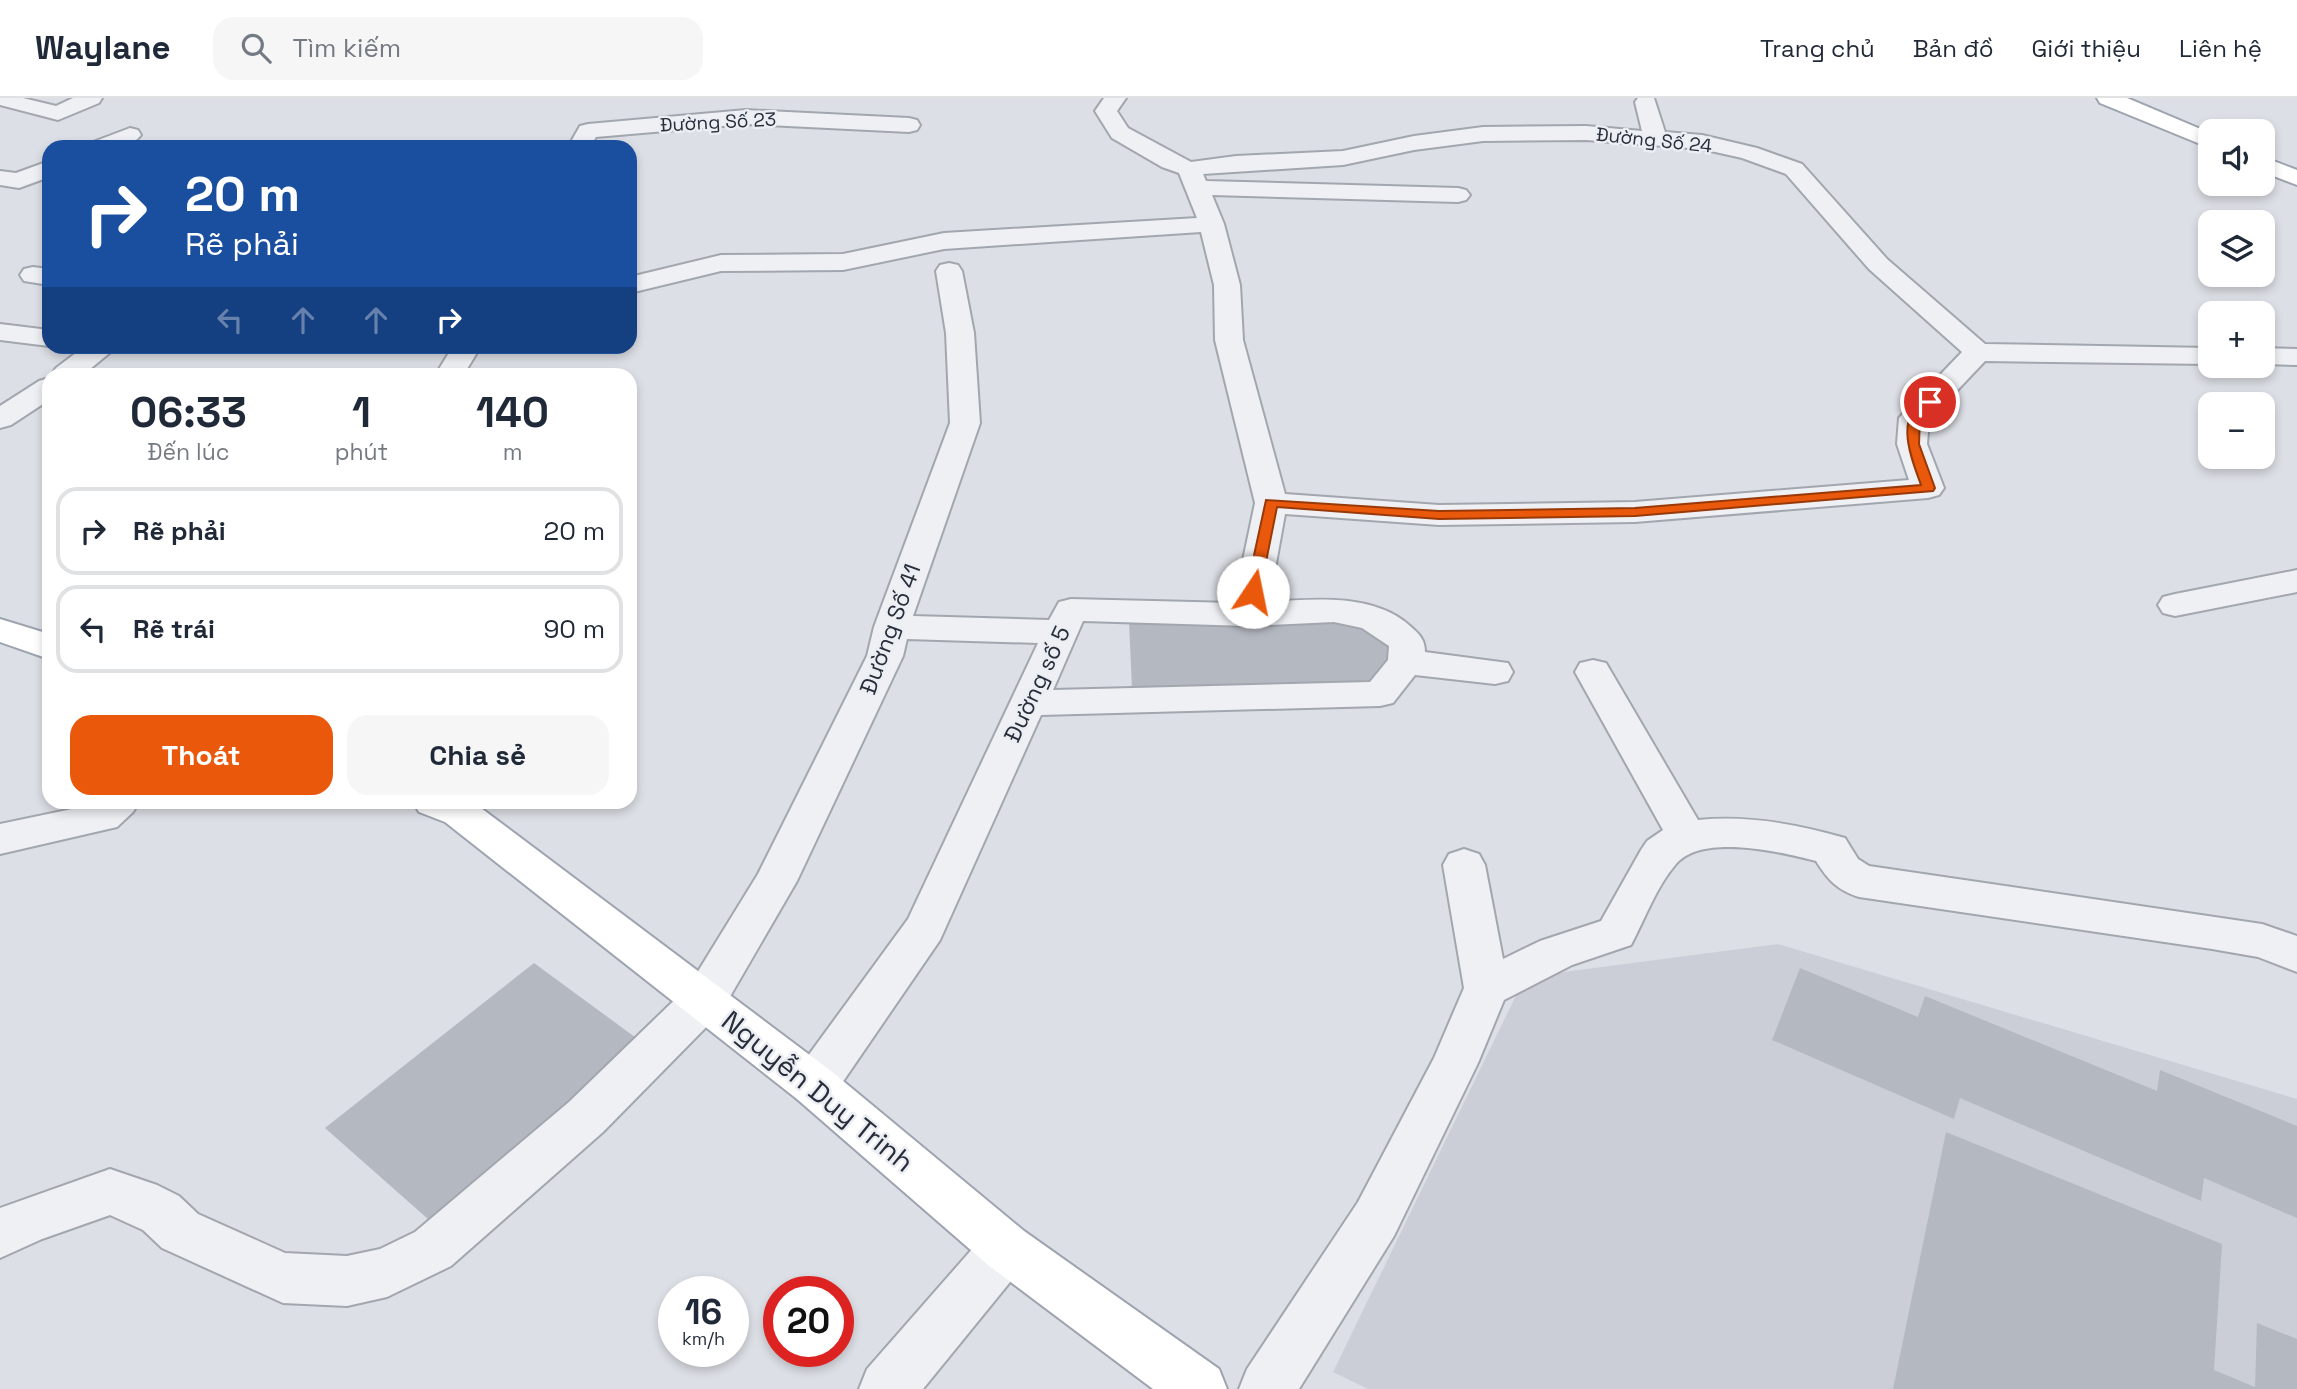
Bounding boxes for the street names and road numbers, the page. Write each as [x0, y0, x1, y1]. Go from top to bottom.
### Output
street label: Đường Số 23 [659, 106, 777, 138]
street label: Đường Số 24 [1595, 121, 1713, 159]
street label: Đường Số 41 [853, 560, 927, 698]
street label: Đường số 5 [997, 621, 1077, 747]
street label: Nguyễn Duy Trinh [715, 1002, 921, 1180]

